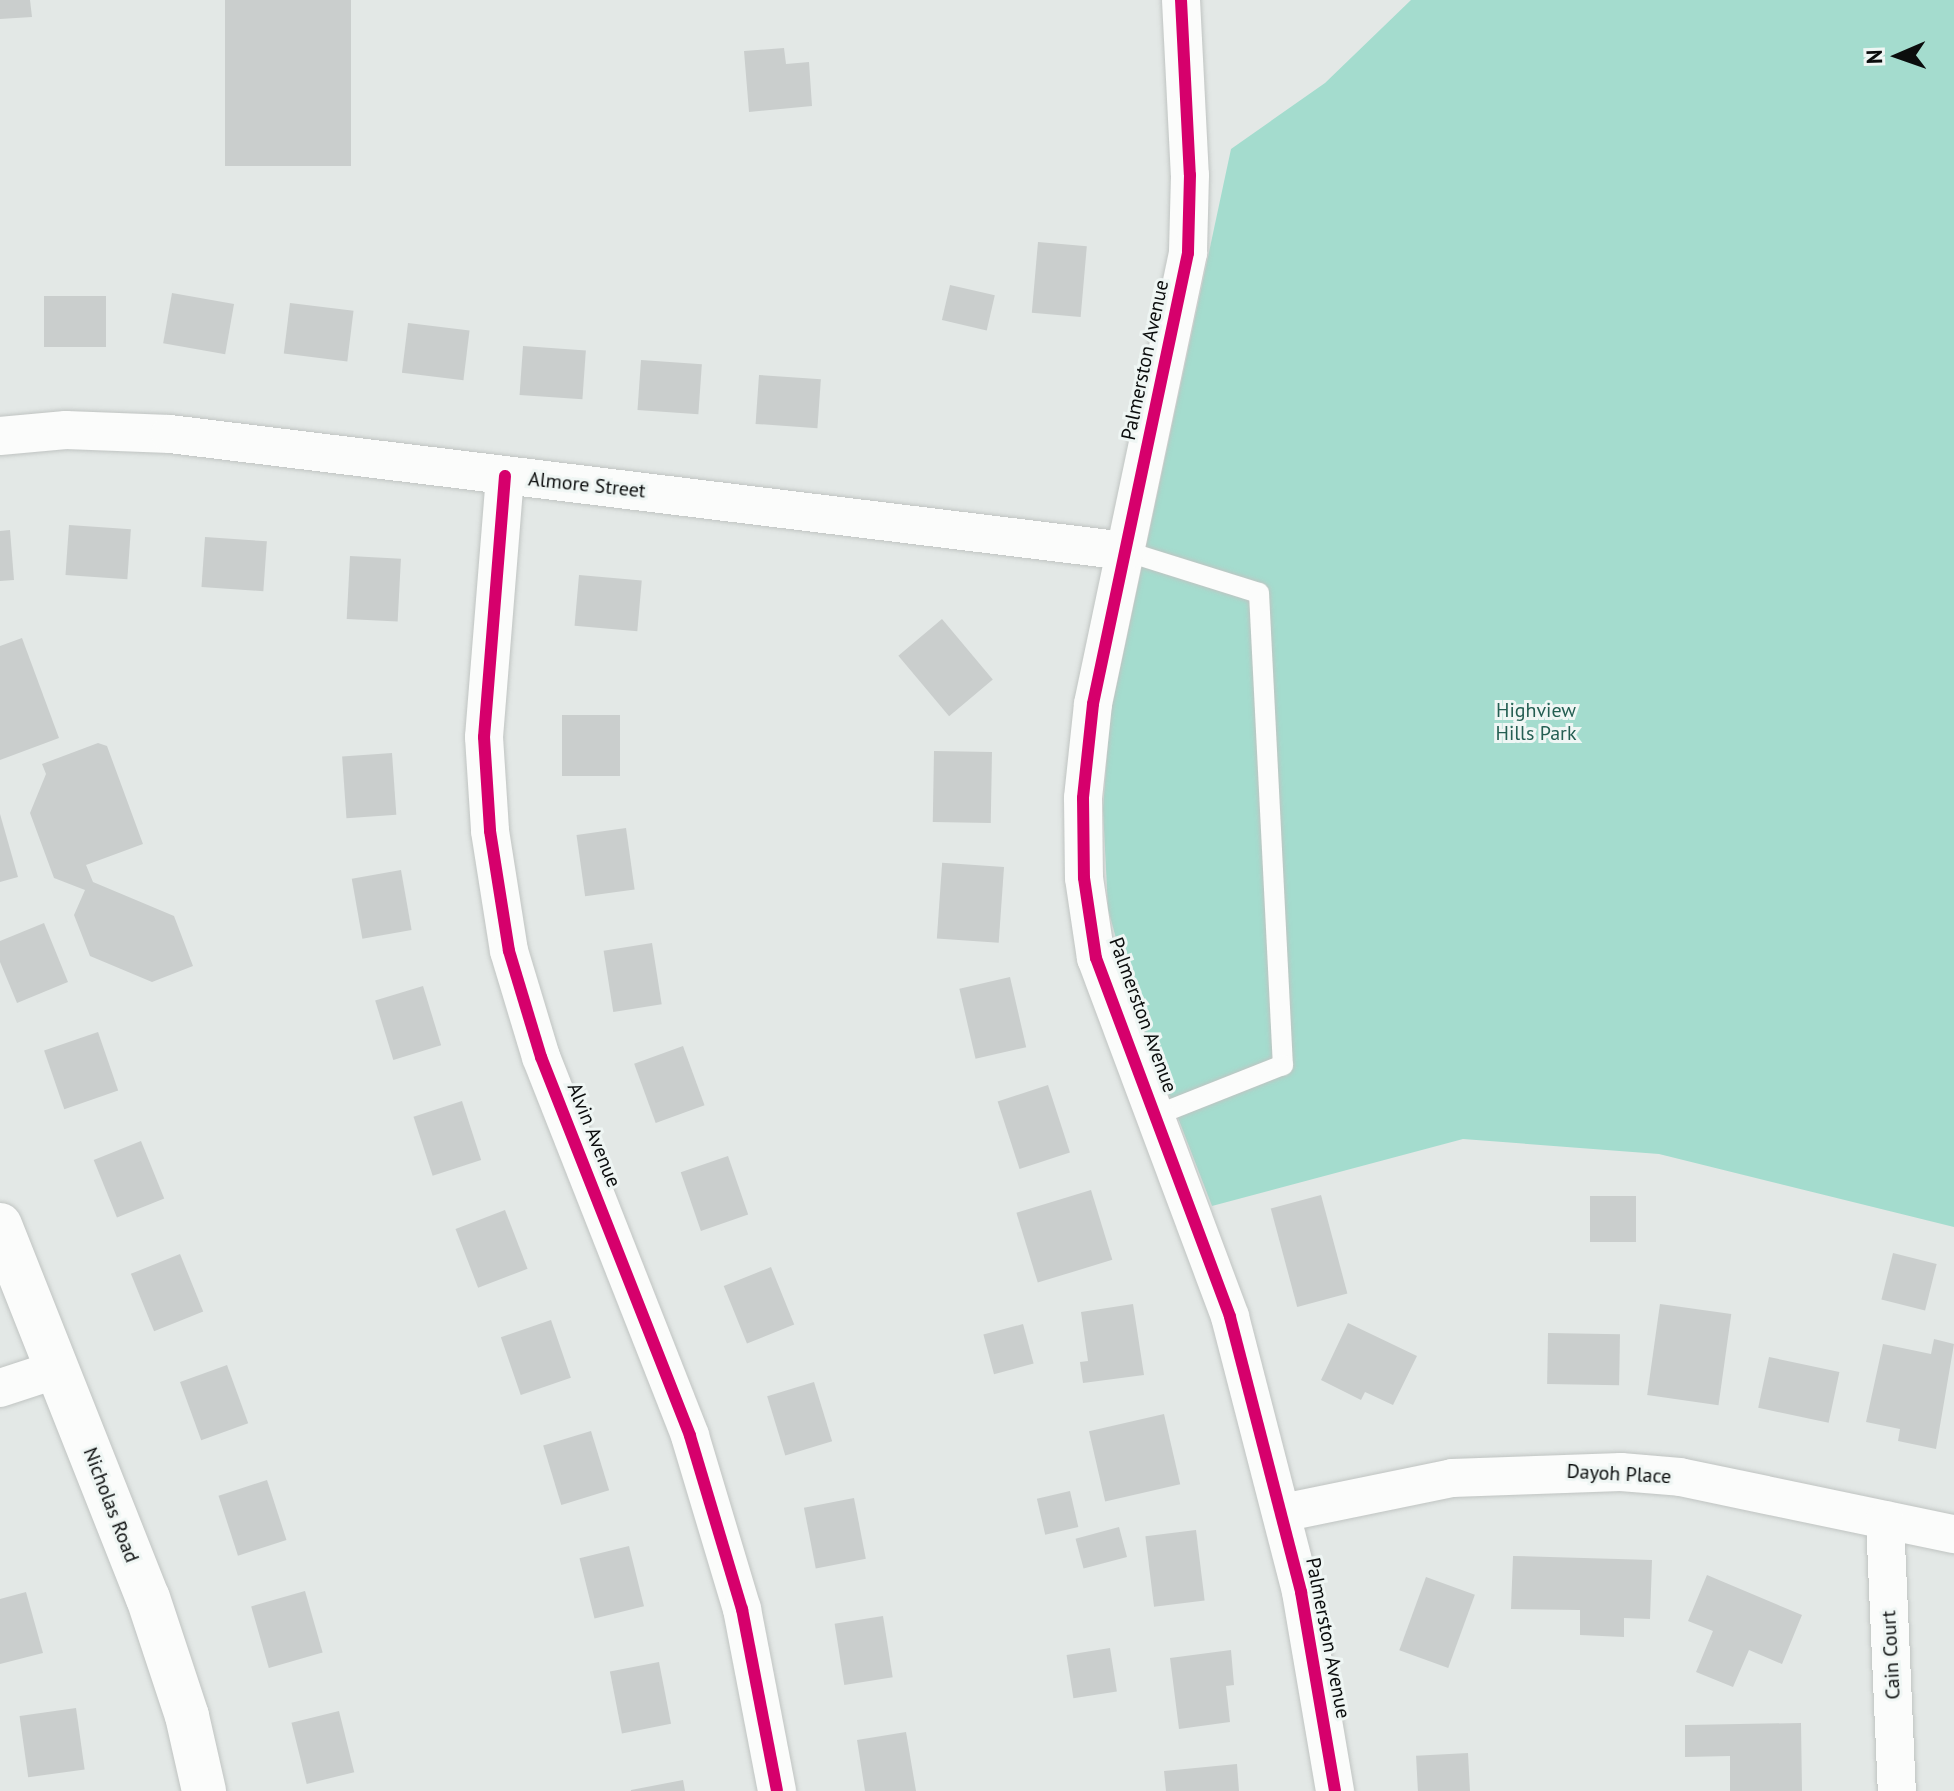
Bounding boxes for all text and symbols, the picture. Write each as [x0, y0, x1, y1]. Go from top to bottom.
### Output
north arrow [1858, 16, 1938, 96]
text: N [1860, 49, 1888, 65]
street label: Palmerston Avenue [1116, 277, 1174, 443]
street label: Almore Street [527, 467, 647, 503]
park label: Highview Hills Park [1495, 698, 1577, 745]
street label: Palmerston Avenue [1104, 934, 1182, 1096]
street label: Alvin Avenue [562, 1079, 626, 1191]
street label: Nicholas Road [78, 1444, 144, 1566]
street label: Dayoh Place [1566, 1459, 1672, 1489]
street label: Palmerston Avenue [1301, 1555, 1355, 1721]
street label: Cain Court [1877, 1610, 1905, 1700]

